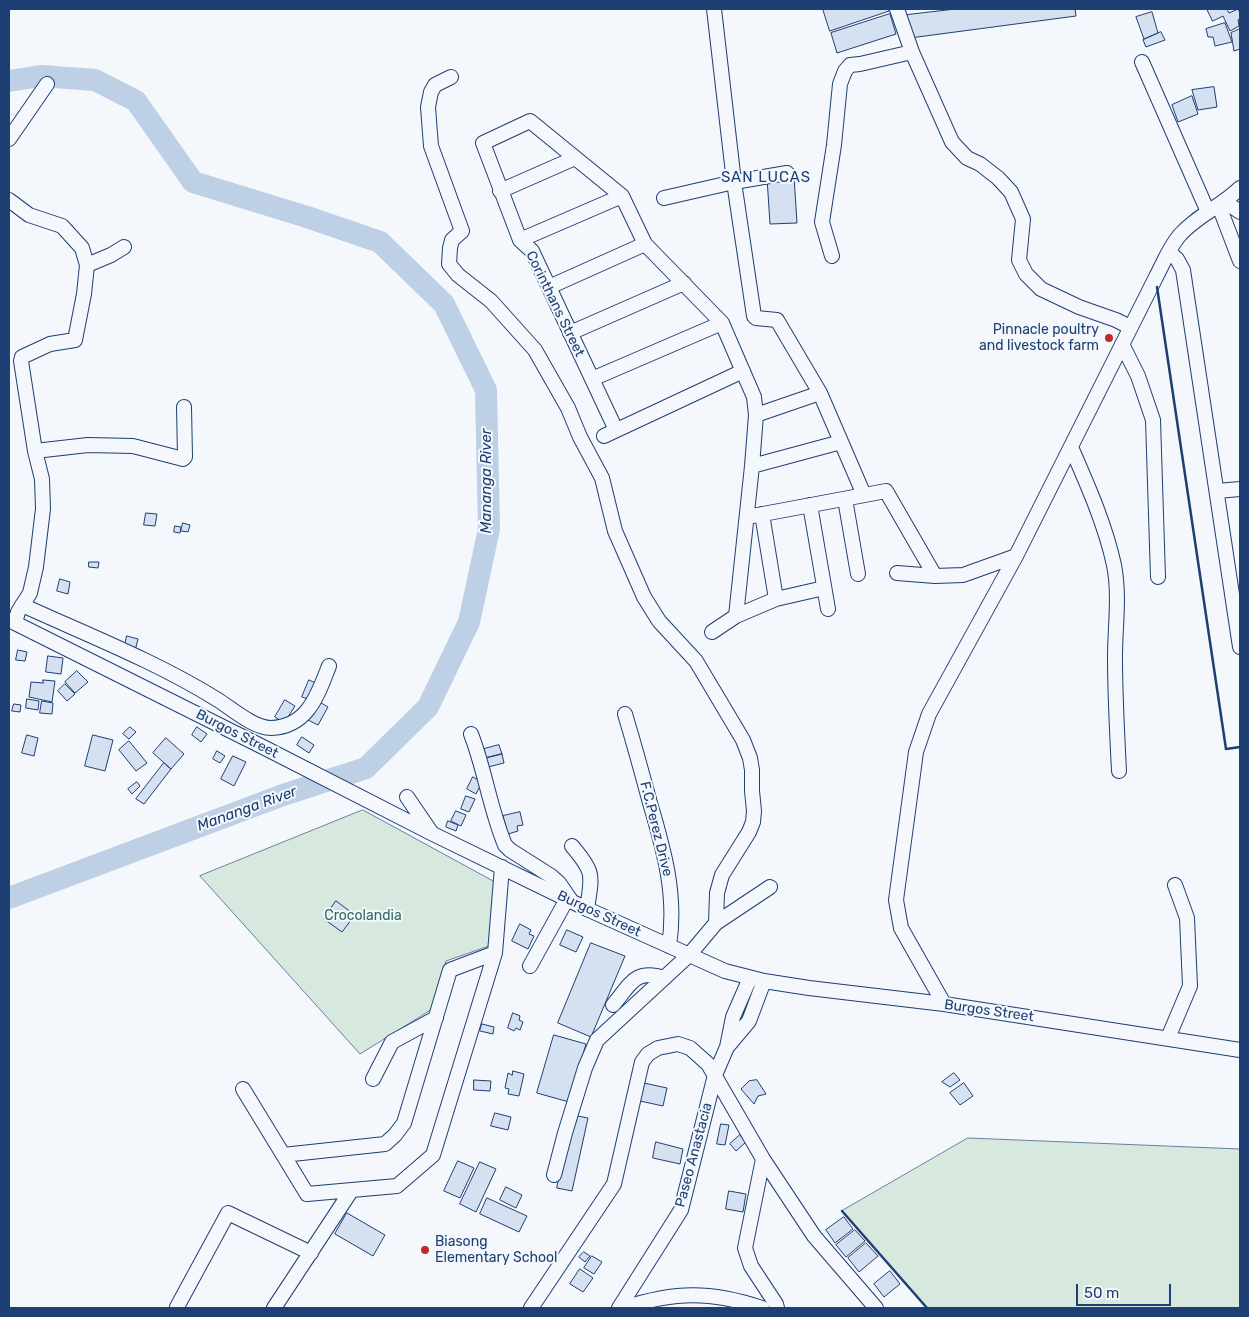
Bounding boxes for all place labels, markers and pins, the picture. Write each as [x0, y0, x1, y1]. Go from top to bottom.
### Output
place label: Pinnacle poultry and livestock farm [979, 322, 1099, 354]
marker: Pinnacle poultry and livestock farm [1103, 332, 1115, 344]
place label: Biasong Elementary School [435, 1234, 558, 1266]
marker: Biasong Elementary School [419, 1244, 431, 1256]

